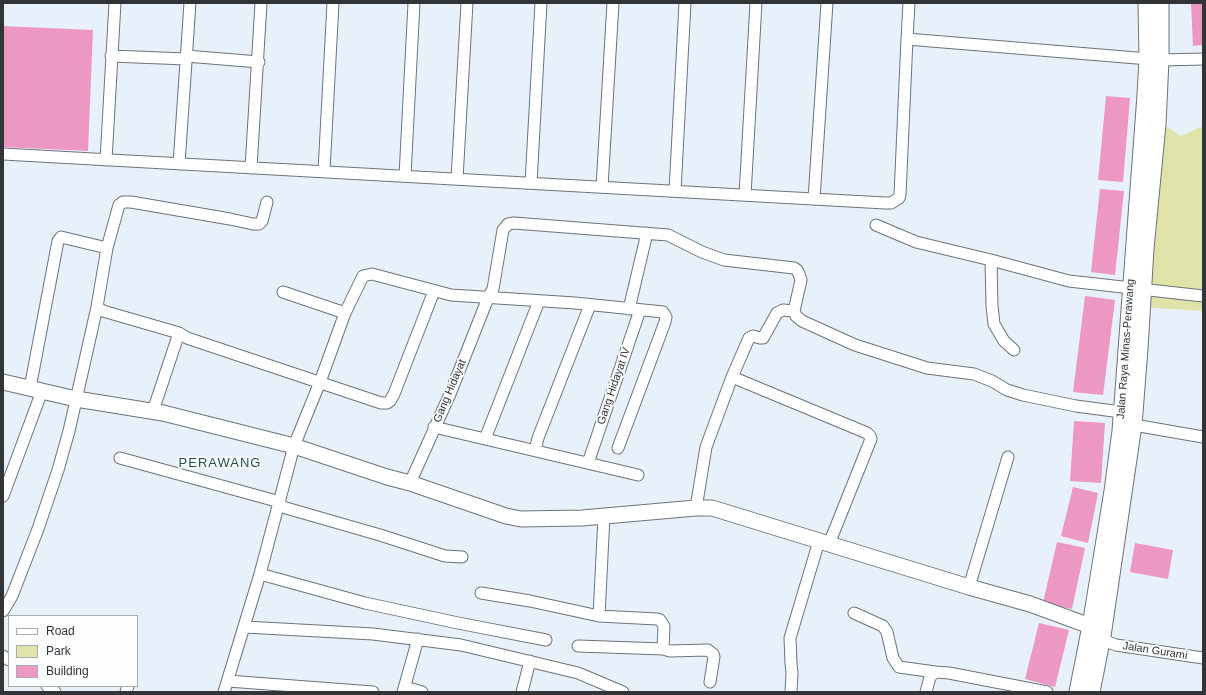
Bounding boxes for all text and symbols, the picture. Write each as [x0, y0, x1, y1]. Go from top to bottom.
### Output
street label: Jalan Raya Minas-Perawang [1115, 278, 1137, 420]
street label: Gang Hidayat IV [595, 346, 633, 426]
street label: Gang Hidayat [431, 357, 469, 425]
district label: PERAWANG [179, 455, 261, 471]
legend [8, 615, 138, 687]
text: Road [46, 624, 75, 638]
street label: Jalan Gurami [1122, 639, 1188, 663]
text: Park [46, 644, 71, 658]
text: Building [46, 664, 89, 678]

